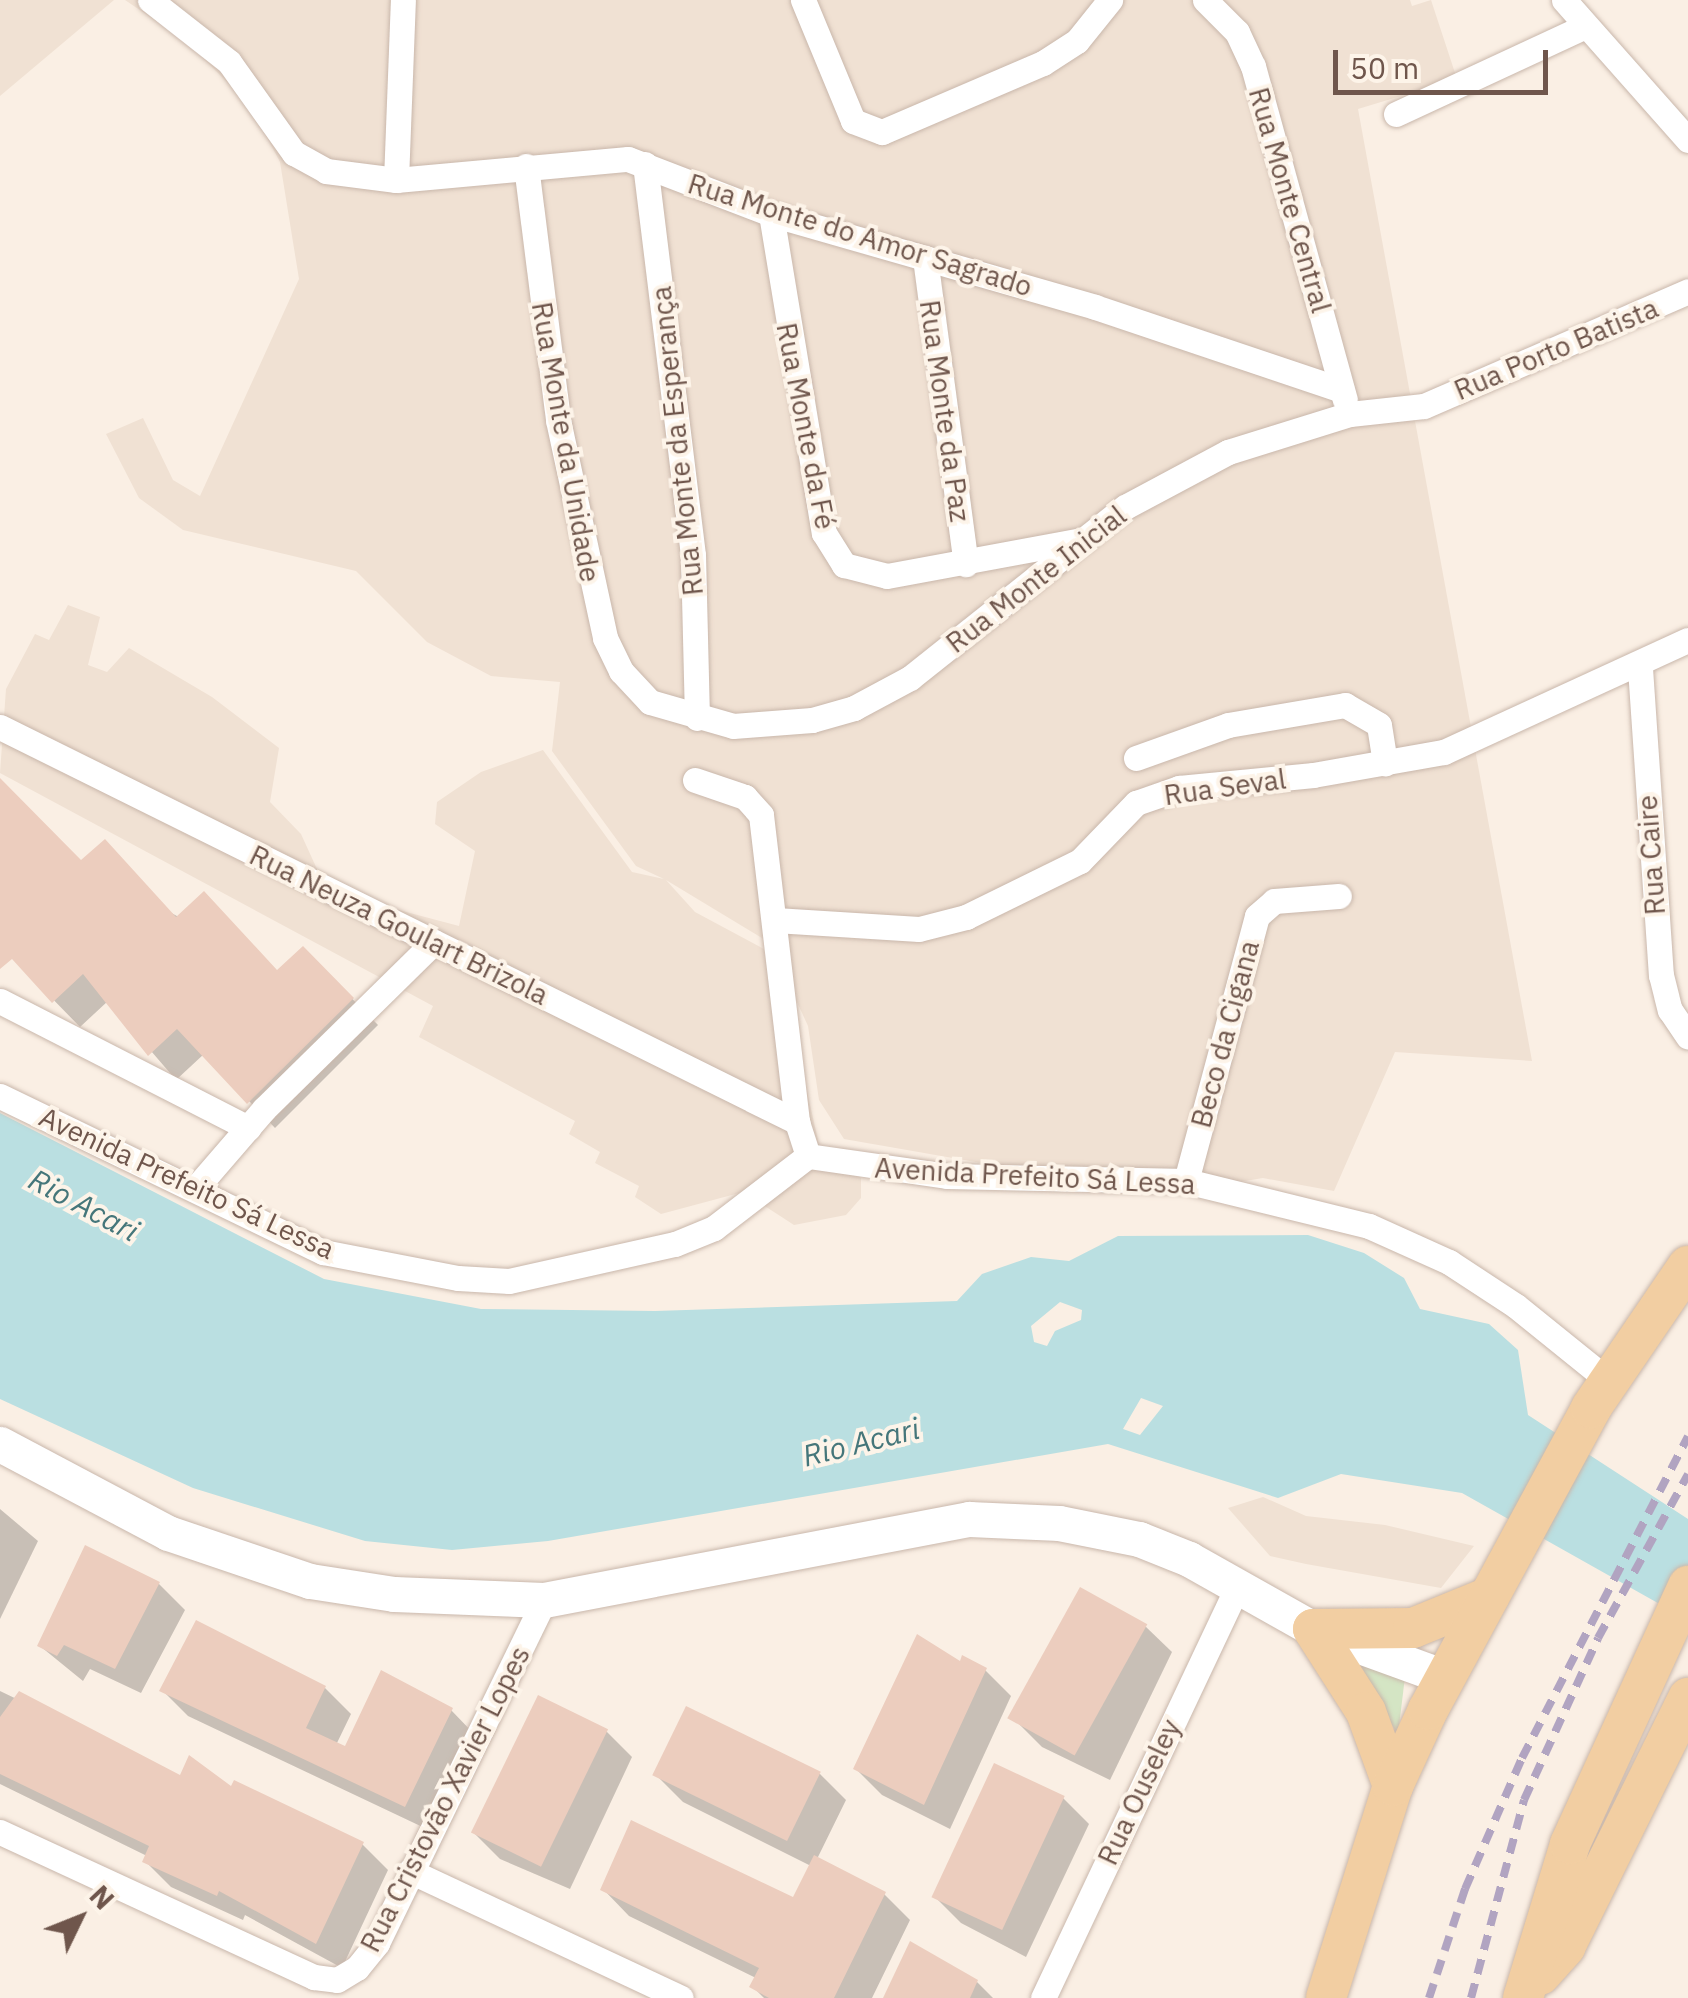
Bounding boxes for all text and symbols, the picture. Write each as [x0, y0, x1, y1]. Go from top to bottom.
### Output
scale bar [1338, 30, 1553, 92]
text: 50 m [1350, 48, 1419, 87]
street label: Rua Monte Central [1242, 84, 1338, 316]
street label: Rua Monte do Amor Sagrado [684, 167, 1036, 303]
street label: Rua Monte da Esperança [644, 285, 710, 597]
street label: Rua Porto Batista [1449, 291, 1663, 407]
street label: Rua Monte da Paz [913, 298, 977, 524]
street label: Rua Monte da Unidade [525, 299, 607, 585]
street label: Rua Monte da Fé [770, 320, 842, 532]
street label: Rua Monte Inicial [939, 498, 1133, 660]
street label: Rua Seval [1162, 762, 1288, 812]
street label: Rua Caire [1630, 794, 1672, 916]
street label: Rua Neuza Goulart Brizola [244, 838, 554, 1012]
street label: Beco da Cigana [1184, 937, 1266, 1131]
street label: Avenida Prefeito Sá Lessa [34, 1100, 340, 1266]
street label: Avenida Prefeito Sá Lessa [874, 1151, 1196, 1201]
water label: Rio Acari [23, 1161, 145, 1249]
water label: Rio Acari [799, 1410, 923, 1474]
street label: Rua Cristovão Xavier Lopes [353, 1640, 537, 1958]
street label: Rua Ouseley [1091, 1714, 1187, 1870]
north arrow [30, 1868, 130, 1968]
text: N [82, 1877, 123, 1917]

